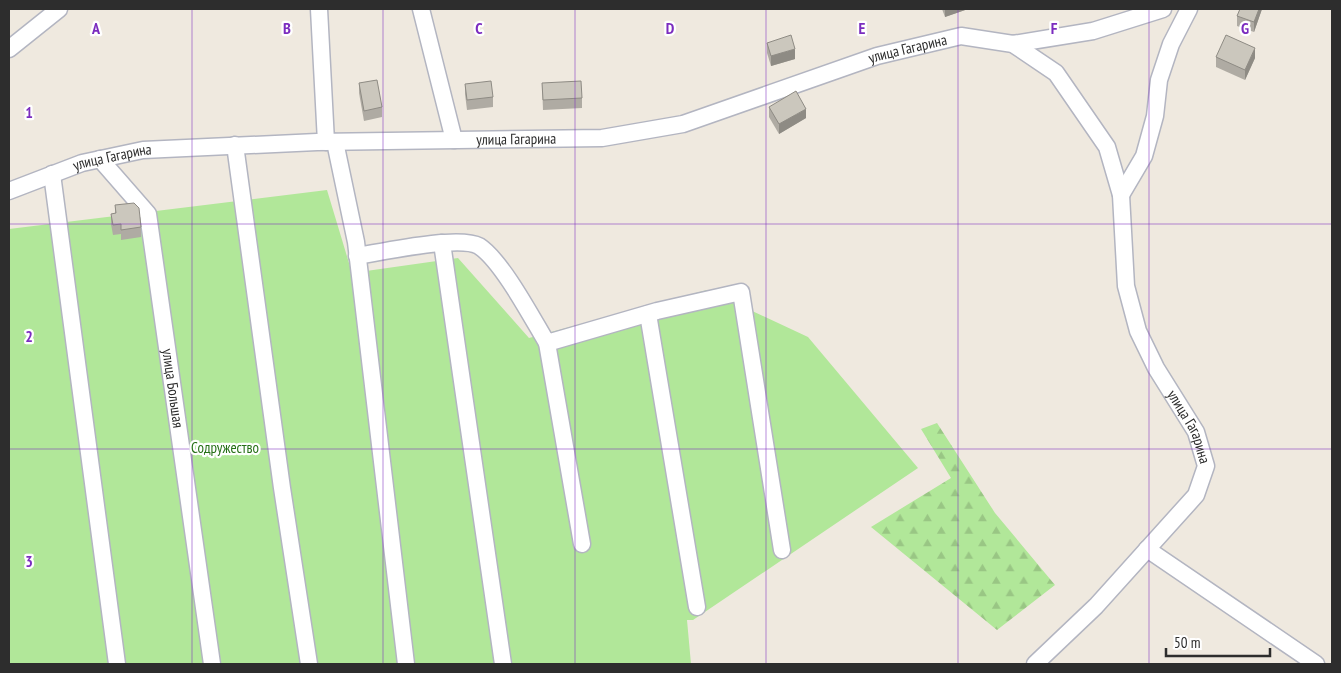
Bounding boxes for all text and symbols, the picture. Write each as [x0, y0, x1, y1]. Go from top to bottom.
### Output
text: A [91, 18, 101, 38]
text: B [283, 18, 291, 38]
text: C [475, 18, 483, 38]
text: D [666, 18, 675, 38]
text: E [859, 18, 866, 38]
text: F [1051, 18, 1058, 38]
text: G [1241, 18, 1249, 38]
street label: улица Гагарина [866, 30, 949, 67]
text: 1 [25, 102, 33, 122]
street label: улица Гагарина [476, 129, 556, 149]
street label: улица Гагарина [70, 140, 152, 175]
text: 2 [25, 326, 33, 346]
street label: улица Большая [158, 347, 188, 429]
street label: улица Гагарина [1163, 386, 1215, 466]
park label: Содружество [191, 438, 259, 457]
text: 3 [25, 551, 33, 571]
scale bar [1166, 626, 1270, 658]
text: 50 m [1174, 633, 1200, 652]

